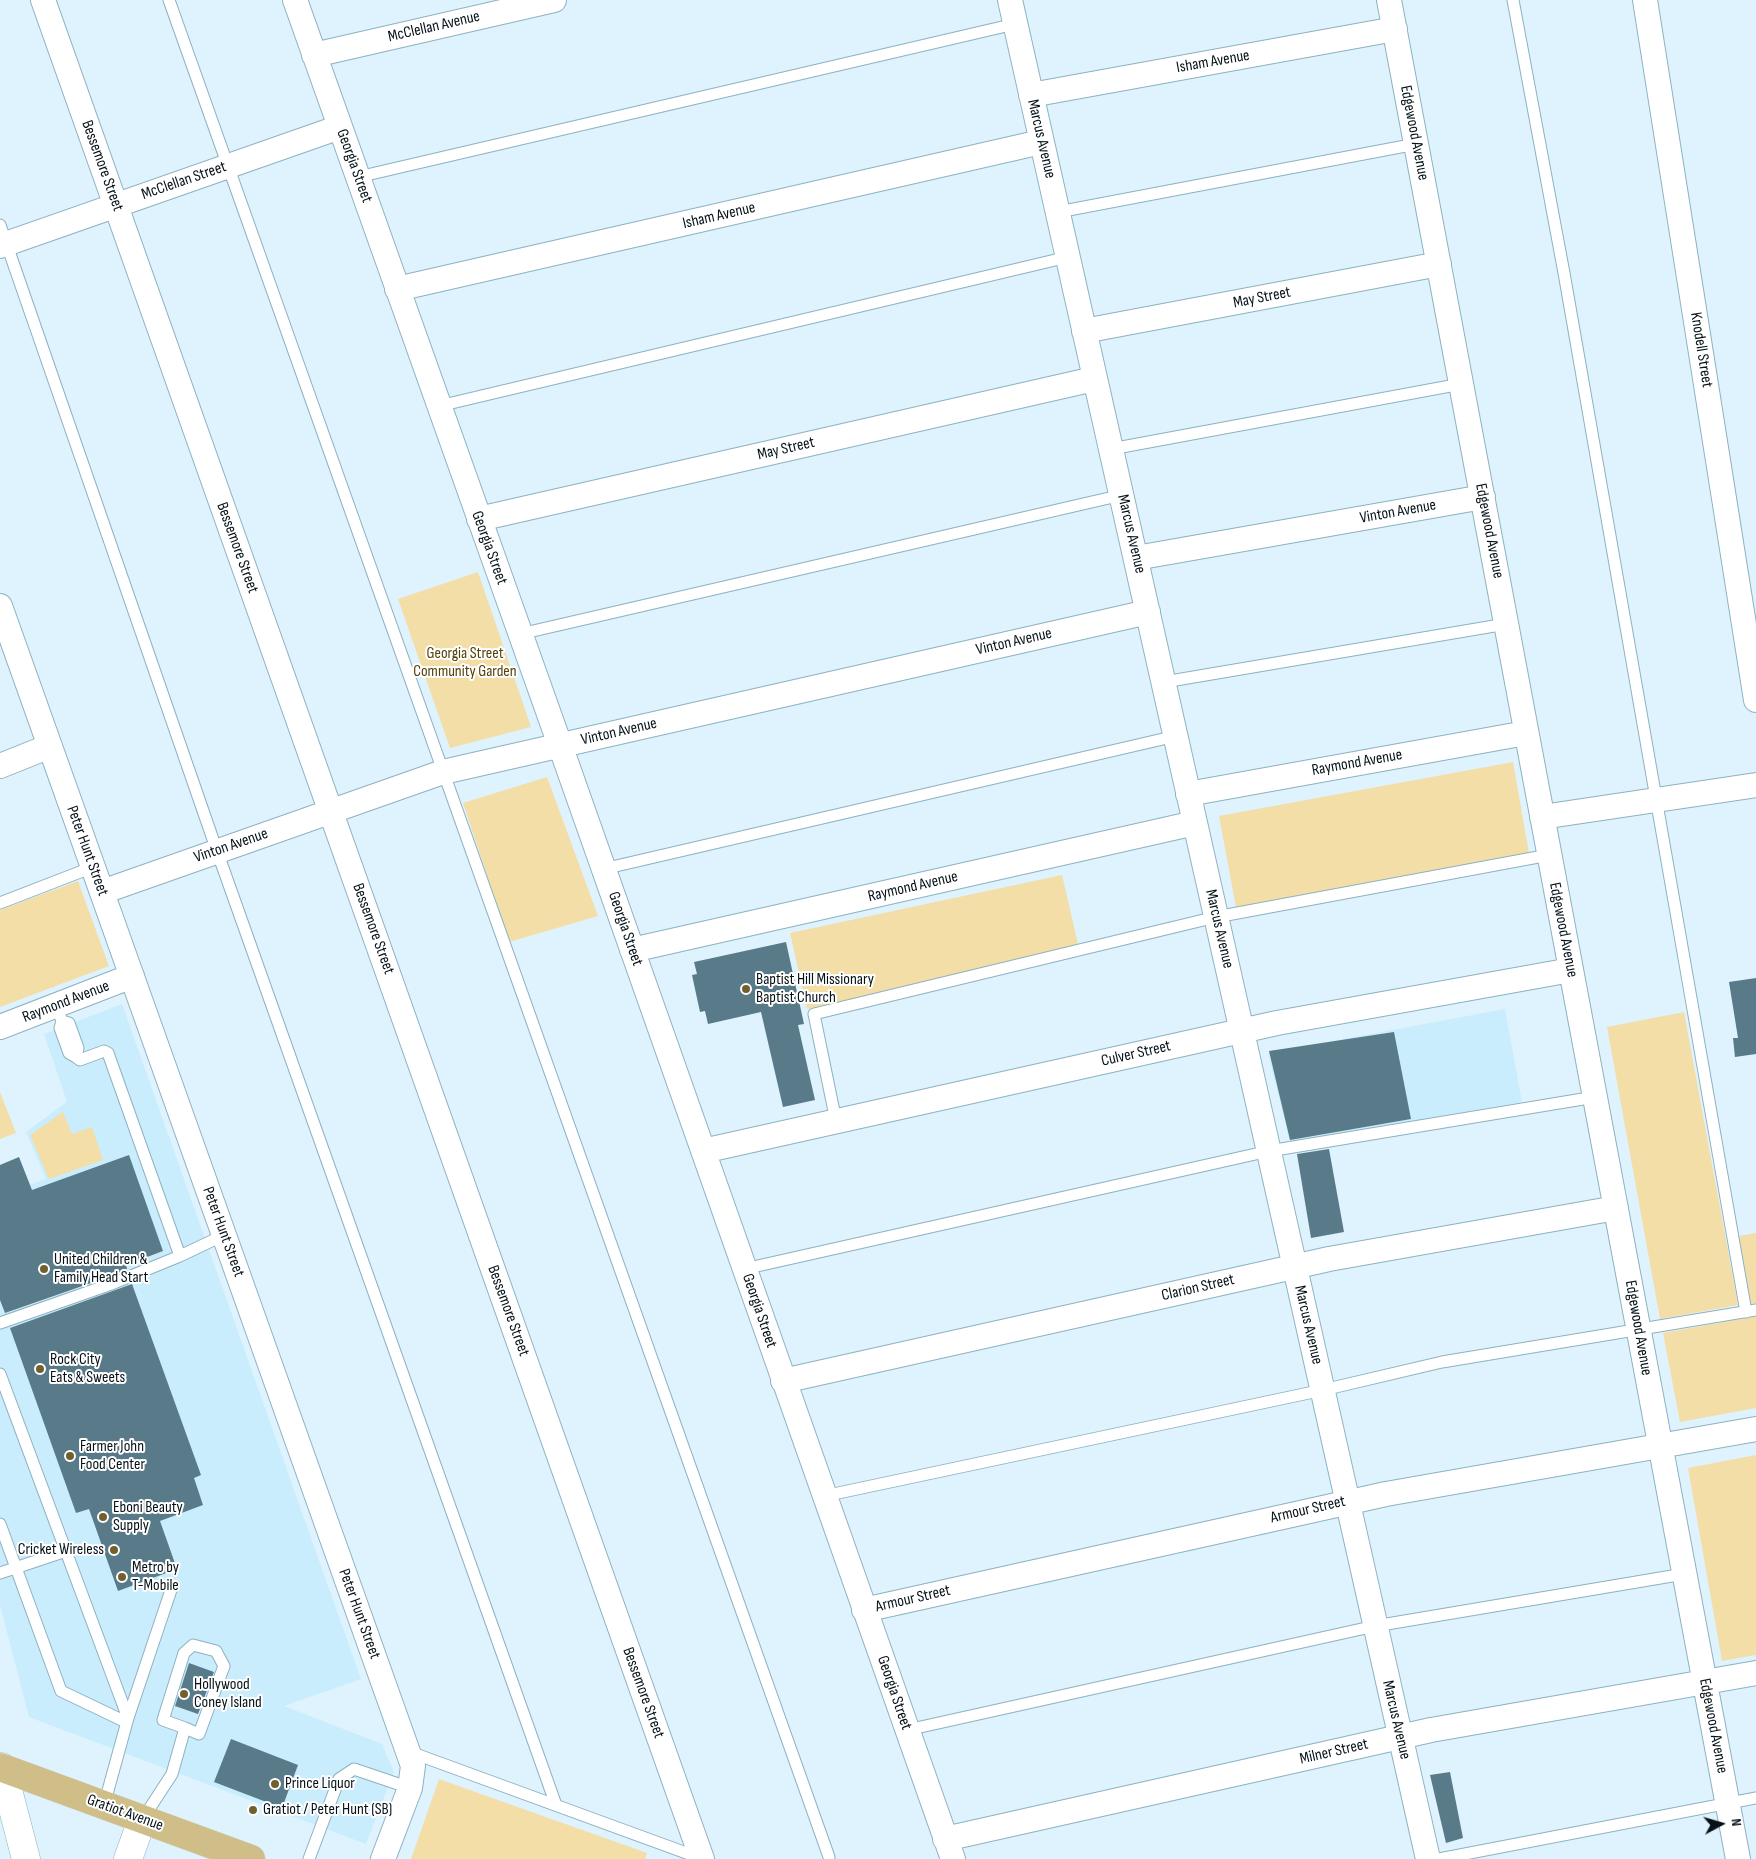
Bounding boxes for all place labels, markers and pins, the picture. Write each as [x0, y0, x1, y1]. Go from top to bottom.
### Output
place label: Baptist Hill Missionary Baptist Church [756, 970, 874, 1008]
marker: Baptist Hill Missionary Baptist Church [740, 983, 752, 995]
place label: United Children & Family Head Start [54, 1250, 148, 1288]
marker: United Children & Family Head Start [38, 1263, 50, 1275]
place label: Rock City Eats & Sweets [50, 1350, 125, 1388]
marker: Rock City Eats & Sweets [34, 1363, 46, 1375]
place label: Farmer John Food Center [80, 1437, 145, 1475]
marker: Farmer John Food Center [64, 1450, 76, 1462]
place label: Eboni Beauty Supply [113, 1498, 183, 1536]
marker: Eboni Beauty Supply [97, 1511, 109, 1523]
place label: Cricket Wireless [18, 1540, 104, 1560]
marker: Cricket Wireless [108, 1544, 120, 1556]
place label: Metro by T-Mobile [132, 1558, 179, 1596]
marker: Metro by T-Mobile [116, 1571, 128, 1583]
place label: Hollywood Coney Island [194, 1675, 262, 1713]
marker: Hollywood Coney Island [178, 1688, 190, 1700]
place label: Prince Liquor [285, 1774, 355, 1794]
marker: Prince Liquor [269, 1778, 281, 1790]
place label: Gratiot / Peter Hunt (SB) [263, 1800, 392, 1820]
marker: Gratiot / Peter Hunt (SB) [247, 1804, 259, 1816]

